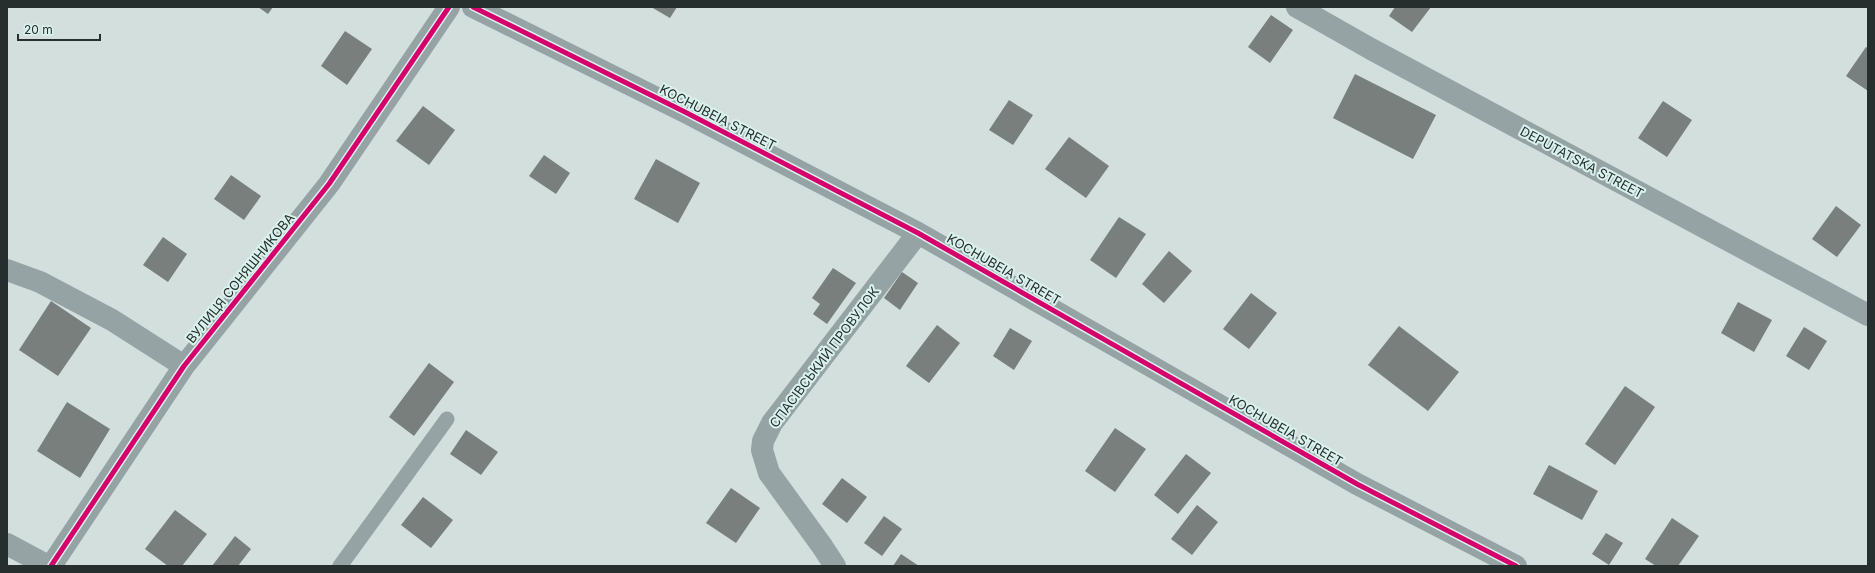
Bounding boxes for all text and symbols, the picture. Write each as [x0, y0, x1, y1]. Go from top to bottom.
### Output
scale bar [18, 16, 100, 42]
text: 20 m [24, 22, 53, 37]
street label: KOCHUBEIA STREET [657, 81, 779, 153]
street label: DEPUTATSKA STREET [1518, 123, 1646, 201]
street label: ВУЛИЦЯ СОНЯШНИКОВА [183, 210, 297, 346]
street label: KOCHUBEIA STREET [944, 230, 1064, 308]
street label: СПАСІВСЬКИЙ ПРОВУЛОК [766, 283, 882, 431]
street label: KOCHUBEIA STREET [1226, 391, 1346, 469]

